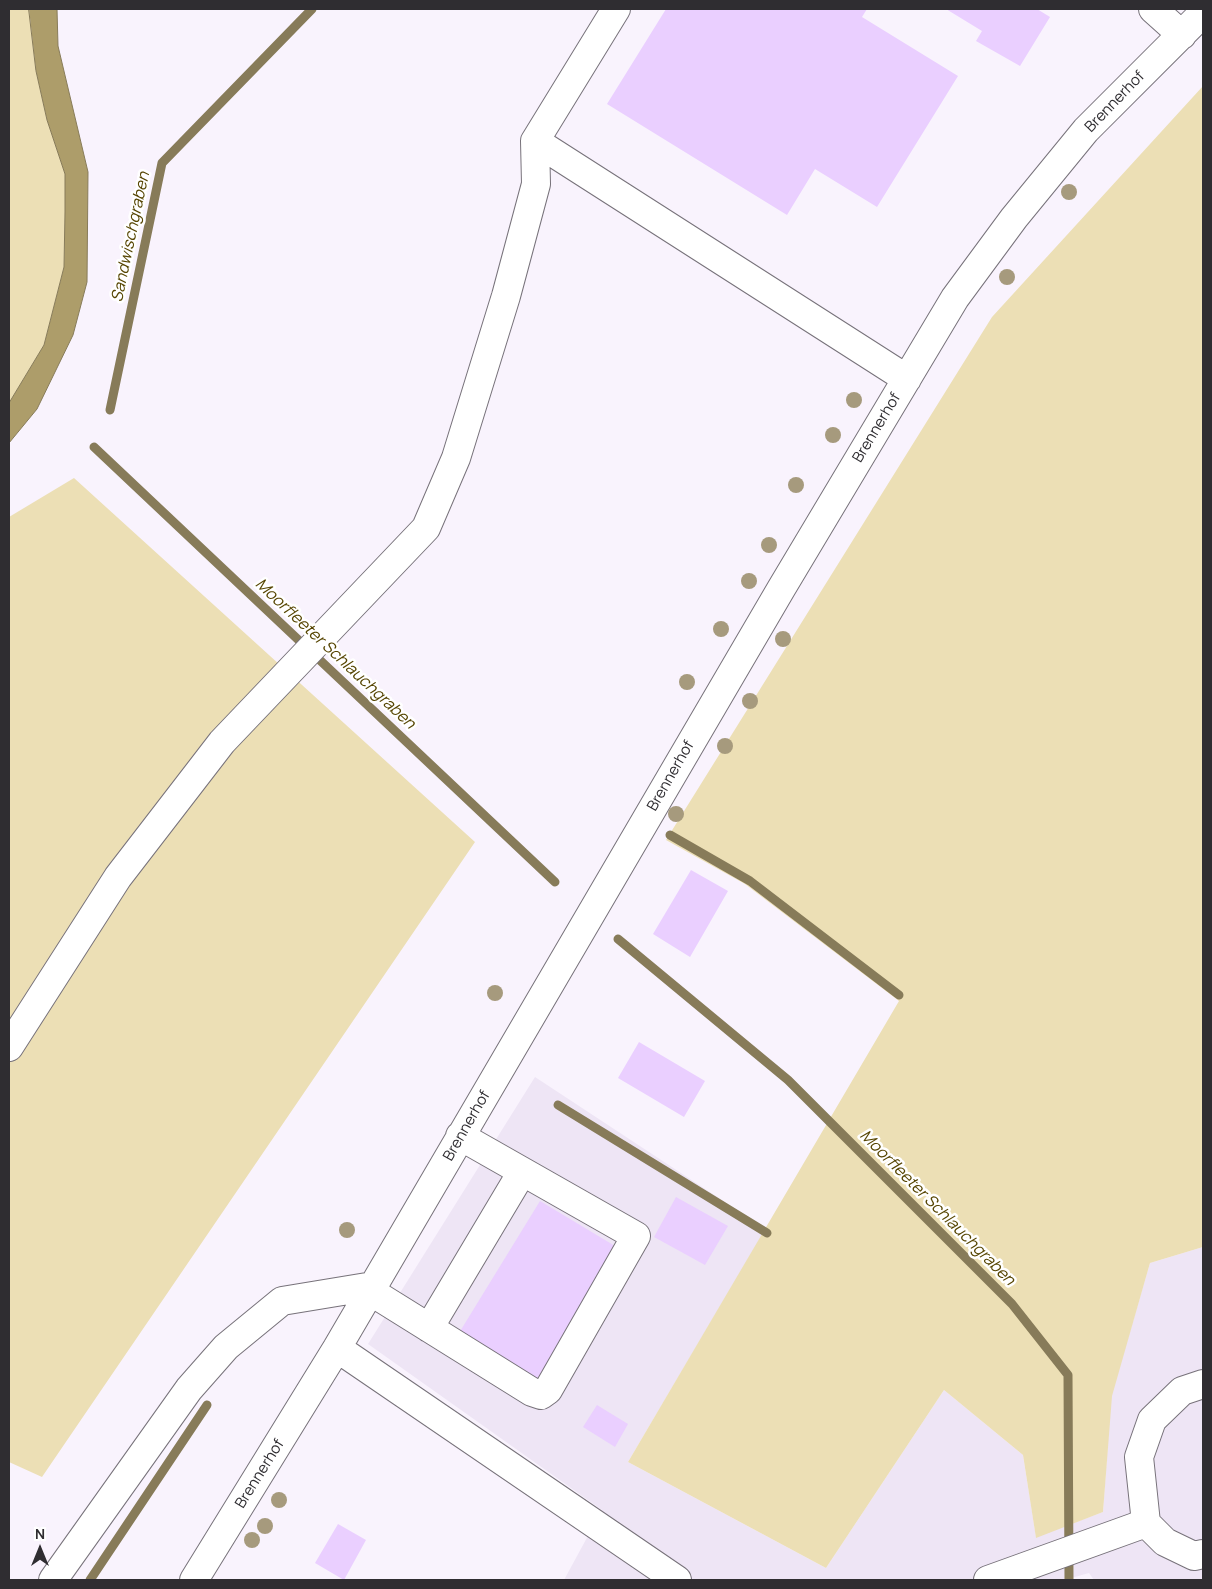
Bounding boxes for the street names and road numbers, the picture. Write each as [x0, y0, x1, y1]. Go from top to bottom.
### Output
street label: Brennerhof [1081, 68, 1149, 136]
street label: Brennerhof [849, 390, 905, 466]
street label: Brennerhof [644, 738, 698, 814]
street label: Brennerhof [440, 1088, 494, 1164]
street label: Brennerhof [232, 1436, 288, 1512]

